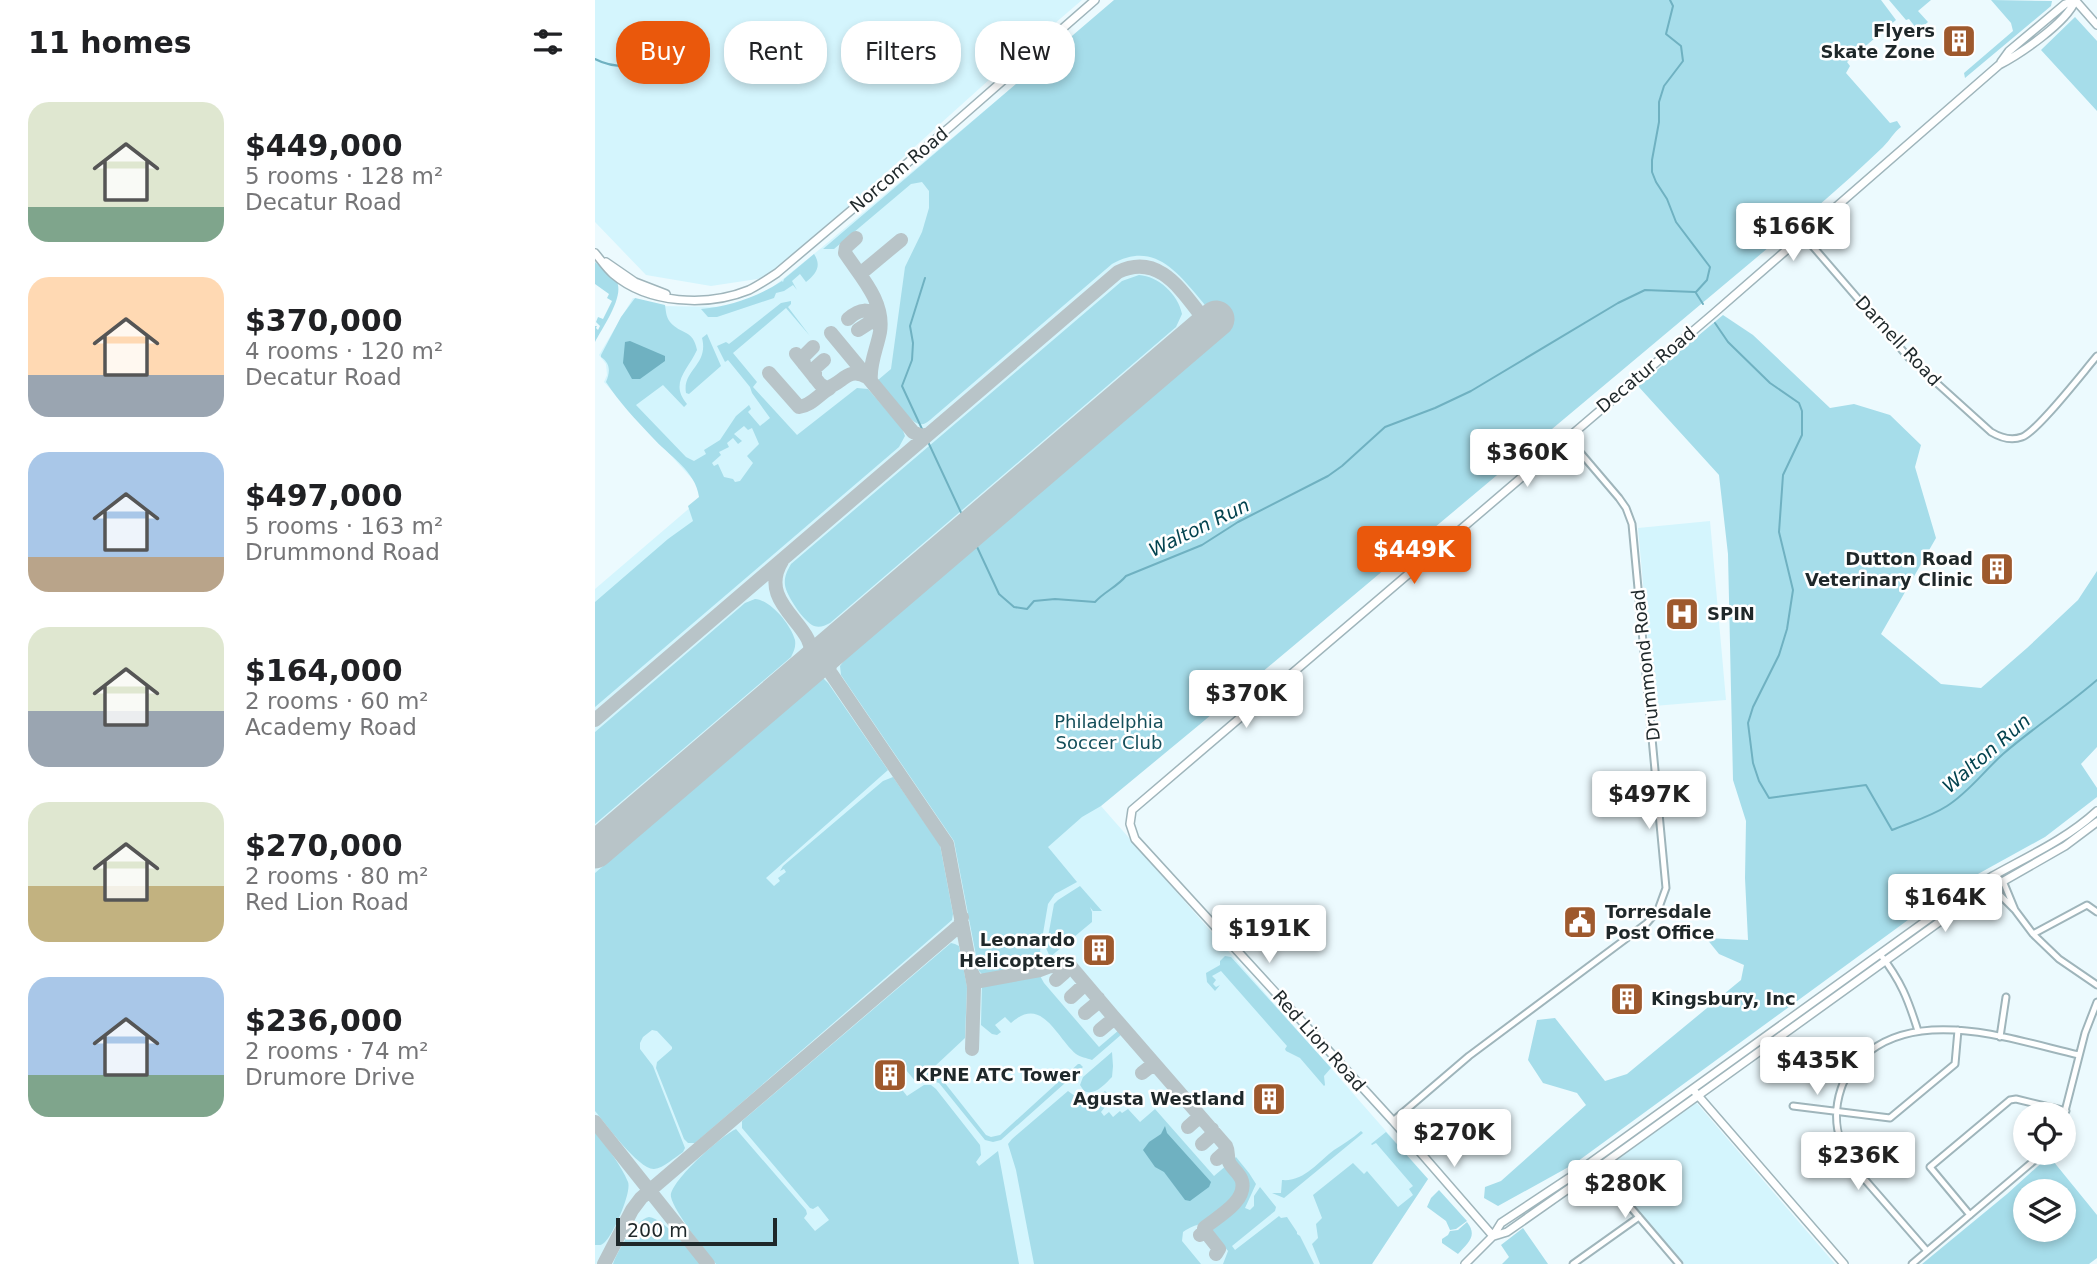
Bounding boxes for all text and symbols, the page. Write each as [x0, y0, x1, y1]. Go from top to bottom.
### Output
place label: Flyers Skate Zone [1820, 20, 1935, 62]
chip: Buy [616, 21, 710, 84]
chip: Rent [724, 21, 827, 84]
chip: Filters [841, 21, 961, 84]
chip: New [975, 21, 1075, 84]
building icon: Flyers Skate Zone [1940, 22, 1978, 60]
icon: filters [529, 23, 567, 61]
text: 11 homes [28, 25, 192, 60]
street label: Norcom Road [846, 123, 952, 216]
text: $449,000 [245, 128, 403, 163]
icon: home [84, 130, 168, 214]
text: 5 rooms · 128 m² [245, 163, 443, 189]
text: Decatur Road [245, 189, 402, 215]
pin: $166K [1744, 204, 1842, 263]
text: $166K [1752, 213, 1834, 239]
street label: Darnell Road [1851, 291, 1945, 390]
text: $370,000 [245, 303, 403, 338]
icon: home [84, 305, 168, 389]
street label: Decatur Road [1592, 322, 1699, 417]
text: 4 rooms · 120 m² [245, 338, 443, 364]
text: Decatur Road [245, 364, 402, 390]
pin: $360K [1478, 430, 1576, 489]
text: $360K [1486, 439, 1568, 465]
text: $497,000 [245, 478, 403, 513]
icon: home [84, 480, 168, 564]
water label: Walton Run [1145, 493, 1253, 561]
text: 5 rooms · 163 m² [245, 513, 443, 539]
pin: $449K [1365, 526, 1463, 586]
text: $449K [1373, 536, 1455, 562]
text: Drummond Road [245, 539, 440, 565]
place label: Dutton Road Veterinary Clinic [1805, 548, 1973, 590]
building icon: Dutton Road Veterinary Clinic [1978, 550, 2016, 588]
street label: Drummond Road [1627, 588, 1664, 742]
hospital icon: SPIN [1663, 595, 1701, 633]
place label: SPIN [1707, 603, 1755, 624]
text: $164,000 [245, 653, 403, 688]
icon: home [84, 655, 168, 739]
pin: $370K [1197, 670, 1295, 730]
text: $370K [1205, 680, 1287, 706]
text: 2 rooms · 60 m² [245, 688, 429, 714]
water label: Walton Run [1938, 709, 2034, 797]
park label: Philadelphia Soccer Club [1054, 711, 1164, 753]
text: Academy Road [245, 714, 417, 740]
pin: $497K [1600, 772, 1698, 831]
text: $497K [1608, 781, 1690, 807]
text: $270,000 [245, 828, 403, 863]
icon: home [84, 830, 168, 914]
text: 2 rooms · 80 m² [245, 863, 429, 889]
pin: $164K [1896, 874, 1994, 934]
text: $164K [1904, 884, 1986, 910]
text: Red Lion Road [245, 889, 409, 915]
place label: Torresdale Post Office [1605, 901, 1714, 943]
public building icon: Torresdale Post Office [1561, 903, 1599, 941]
pin: $191K [1220, 906, 1318, 965]
text: $191K [1228, 915, 1310, 941]
place label: Leonardo Helicopters [959, 929, 1075, 971]
building icon: Leonardo Helicopters [1080, 931, 1118, 969]
building icon: Kingsbury, Inc [1608, 980, 1646, 1018]
street label: Red Lion Road [1269, 986, 1370, 1095]
place label: Kingsbury, Inc [1651, 988, 1796, 1009]
text: $236,000 [245, 1003, 403, 1038]
icon: home [84, 1005, 168, 1089]
text: 2 rooms · 74 m² [245, 1038, 429, 1064]
pin: $435K [1768, 1038, 1866, 1097]
text: $435K [1776, 1047, 1858, 1073]
building icon: KPNE ATC Tower [871, 1056, 909, 1094]
text: Drumore Drive [245, 1064, 415, 1090]
place label: KPNE ATC Tower [915, 1064, 1080, 1085]
building icon: Agusta Westland [1250, 1080, 1288, 1118]
place label: Agusta Westland [1073, 1088, 1245, 1109]
map controls [2013, 1102, 2076, 1242]
button: locate [2013, 1102, 2076, 1165]
pin: $270K [1405, 1110, 1503, 1169]
text: $270K [1413, 1119, 1495, 1145]
pin: $236K [1809, 1132, 1907, 1192]
text: $236K [1817, 1142, 1899, 1168]
pin: $280K [1576, 1160, 1674, 1220]
text: $280K [1584, 1170, 1666, 1196]
button: layers [2013, 1179, 2076, 1242]
scale bar [616, 1215, 777, 1247]
text: 200 m [627, 1219, 688, 1241]

